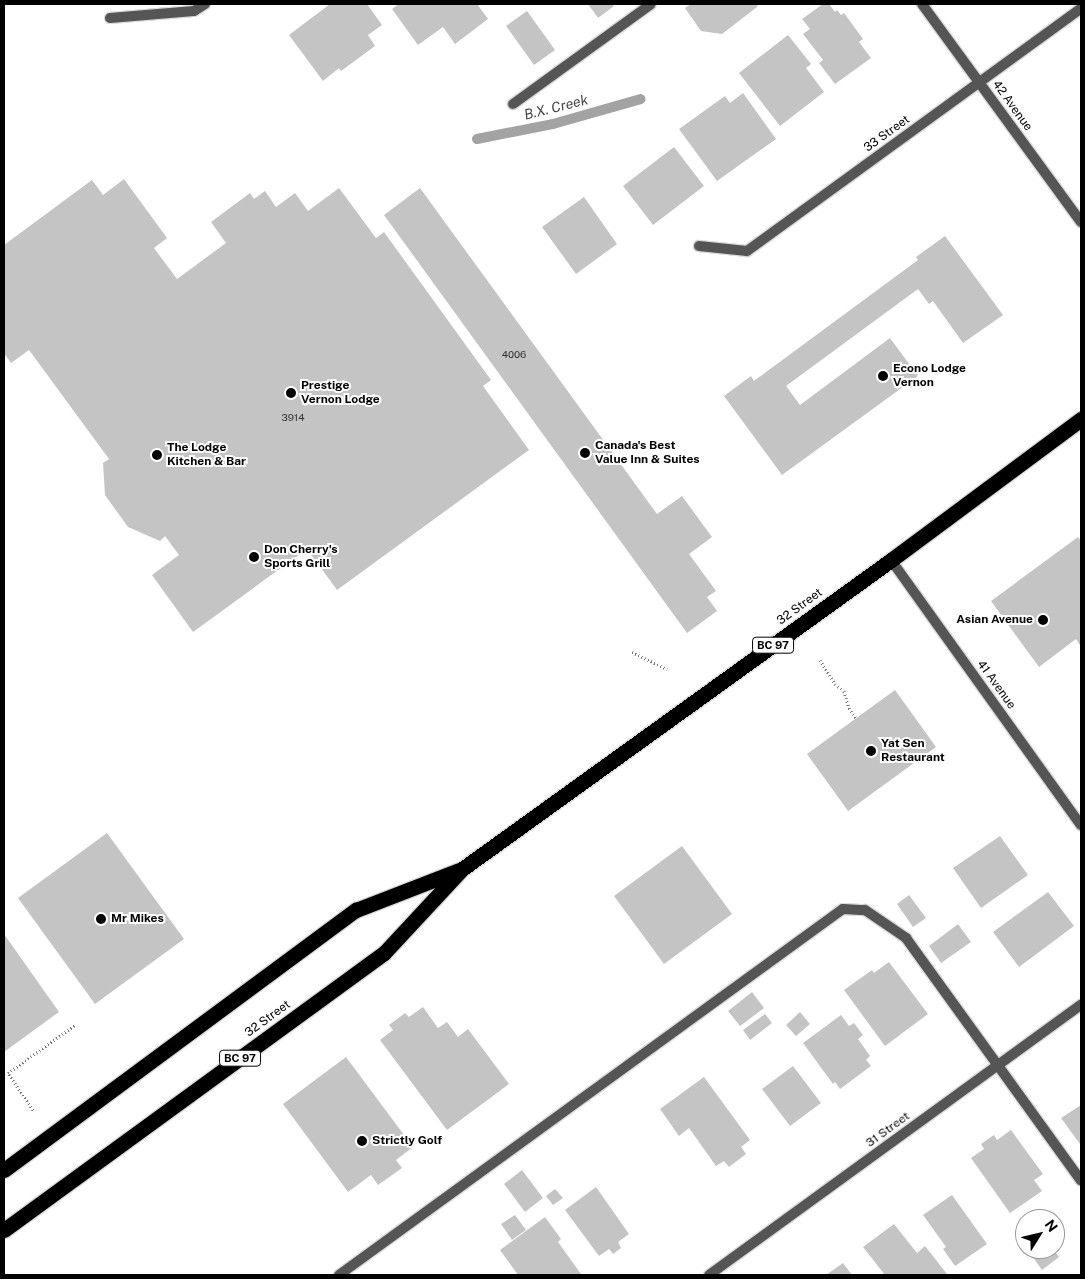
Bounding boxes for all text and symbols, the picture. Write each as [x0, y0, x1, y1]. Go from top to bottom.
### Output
street label: 42 Avenue [989, 78, 1035, 134]
water label: B.X. Creek [522, 91, 590, 123]
street label: 33 Street [861, 113, 913, 155]
house number: 4006 [502, 349, 526, 361]
place label: Econo Lodge Vernon [893, 362, 966, 390]
marker: Econo Lodge Vernon [877, 370, 889, 382]
place label: Prestige Vernon Lodge [301, 379, 380, 407]
marker: Prestige Vernon Lodge [285, 387, 297, 399]
house number: 3914 [282, 412, 304, 424]
place label: Canada's Best Value Inn & Suites [595, 439, 700, 467]
place label: The Lodge Kitchen & Bar [167, 441, 246, 469]
marker: Canada's Best Value Inn & Suites [579, 447, 591, 459]
marker: The Lodge Kitchen & Bar [151, 449, 163, 461]
place label: Don Cherry's Sports Grill [264, 543, 338, 571]
marker: Don Cherry's Sports Grill [248, 551, 260, 563]
street label: 32 Street [774, 586, 826, 628]
place label: Asian Avenue [956, 613, 1033, 627]
marker: Asian Avenue [1037, 614, 1049, 626]
road number: BC 97 [752, 636, 794, 654]
street label: 41 Avenue [974, 658, 1018, 712]
place label: Yat Sen Restaurant [881, 737, 945, 765]
marker: Yat Sen Restaurant [865, 745, 877, 757]
place label: Mr Mikes [111, 912, 164, 926]
marker: Mr Mikes [95, 913, 107, 925]
street label: 32 Street [242, 998, 294, 1040]
road number: BC 97 [219, 1050, 261, 1066]
street label: 31 Street [863, 1109, 913, 1151]
place label: Strictly Golf [372, 1134, 442, 1148]
marker: Strictly Golf [356, 1135, 368, 1147]
north arrow [1015, 1209, 1065, 1259]
text: N [1042, 1217, 1061, 1235]

